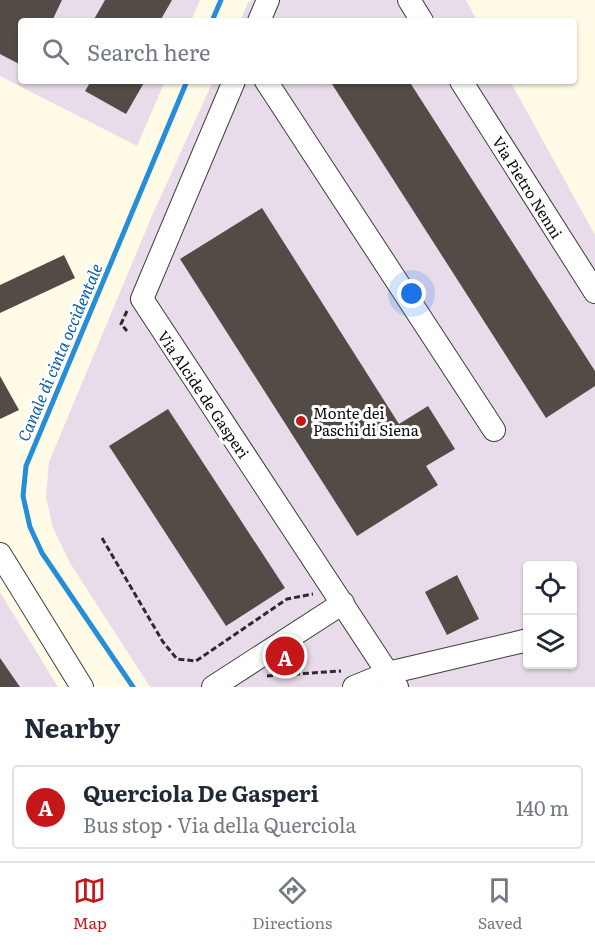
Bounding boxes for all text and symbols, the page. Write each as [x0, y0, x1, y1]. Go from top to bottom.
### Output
search box [18, 18, 577, 84]
icon: search [39, 35, 72, 68]
text: Search here [87, 35, 210, 68]
street label: Via Pietro Nenni [487, 131, 569, 243]
water label: Canale di cinta occidentale [11, 259, 107, 445]
your location [397, 279, 426, 308]
street label: Via Alcide de Gasperi [153, 325, 255, 463]
place label: Monte dei Paschi di Siena [313, 401, 420, 441]
marker: Monte dei Paschi di Siena [294, 414, 308, 428]
map controls [523, 561, 577, 669]
button: locate [523, 561, 577, 615]
button: layers [523, 615, 577, 669]
pin: A [266, 634, 304, 678]
text: Nearby [24, 707, 120, 746]
text: Querciola De Gasperi [83, 776, 319, 809]
text: A [38, 792, 53, 822]
text: 140 m [516, 792, 569, 822]
text: Bus stop · Via della Querciola [83, 809, 356, 839]
tab: Map [73, 874, 107, 934]
tab: Directions [252, 874, 332, 934]
tab: Saved [478, 874, 522, 934]

